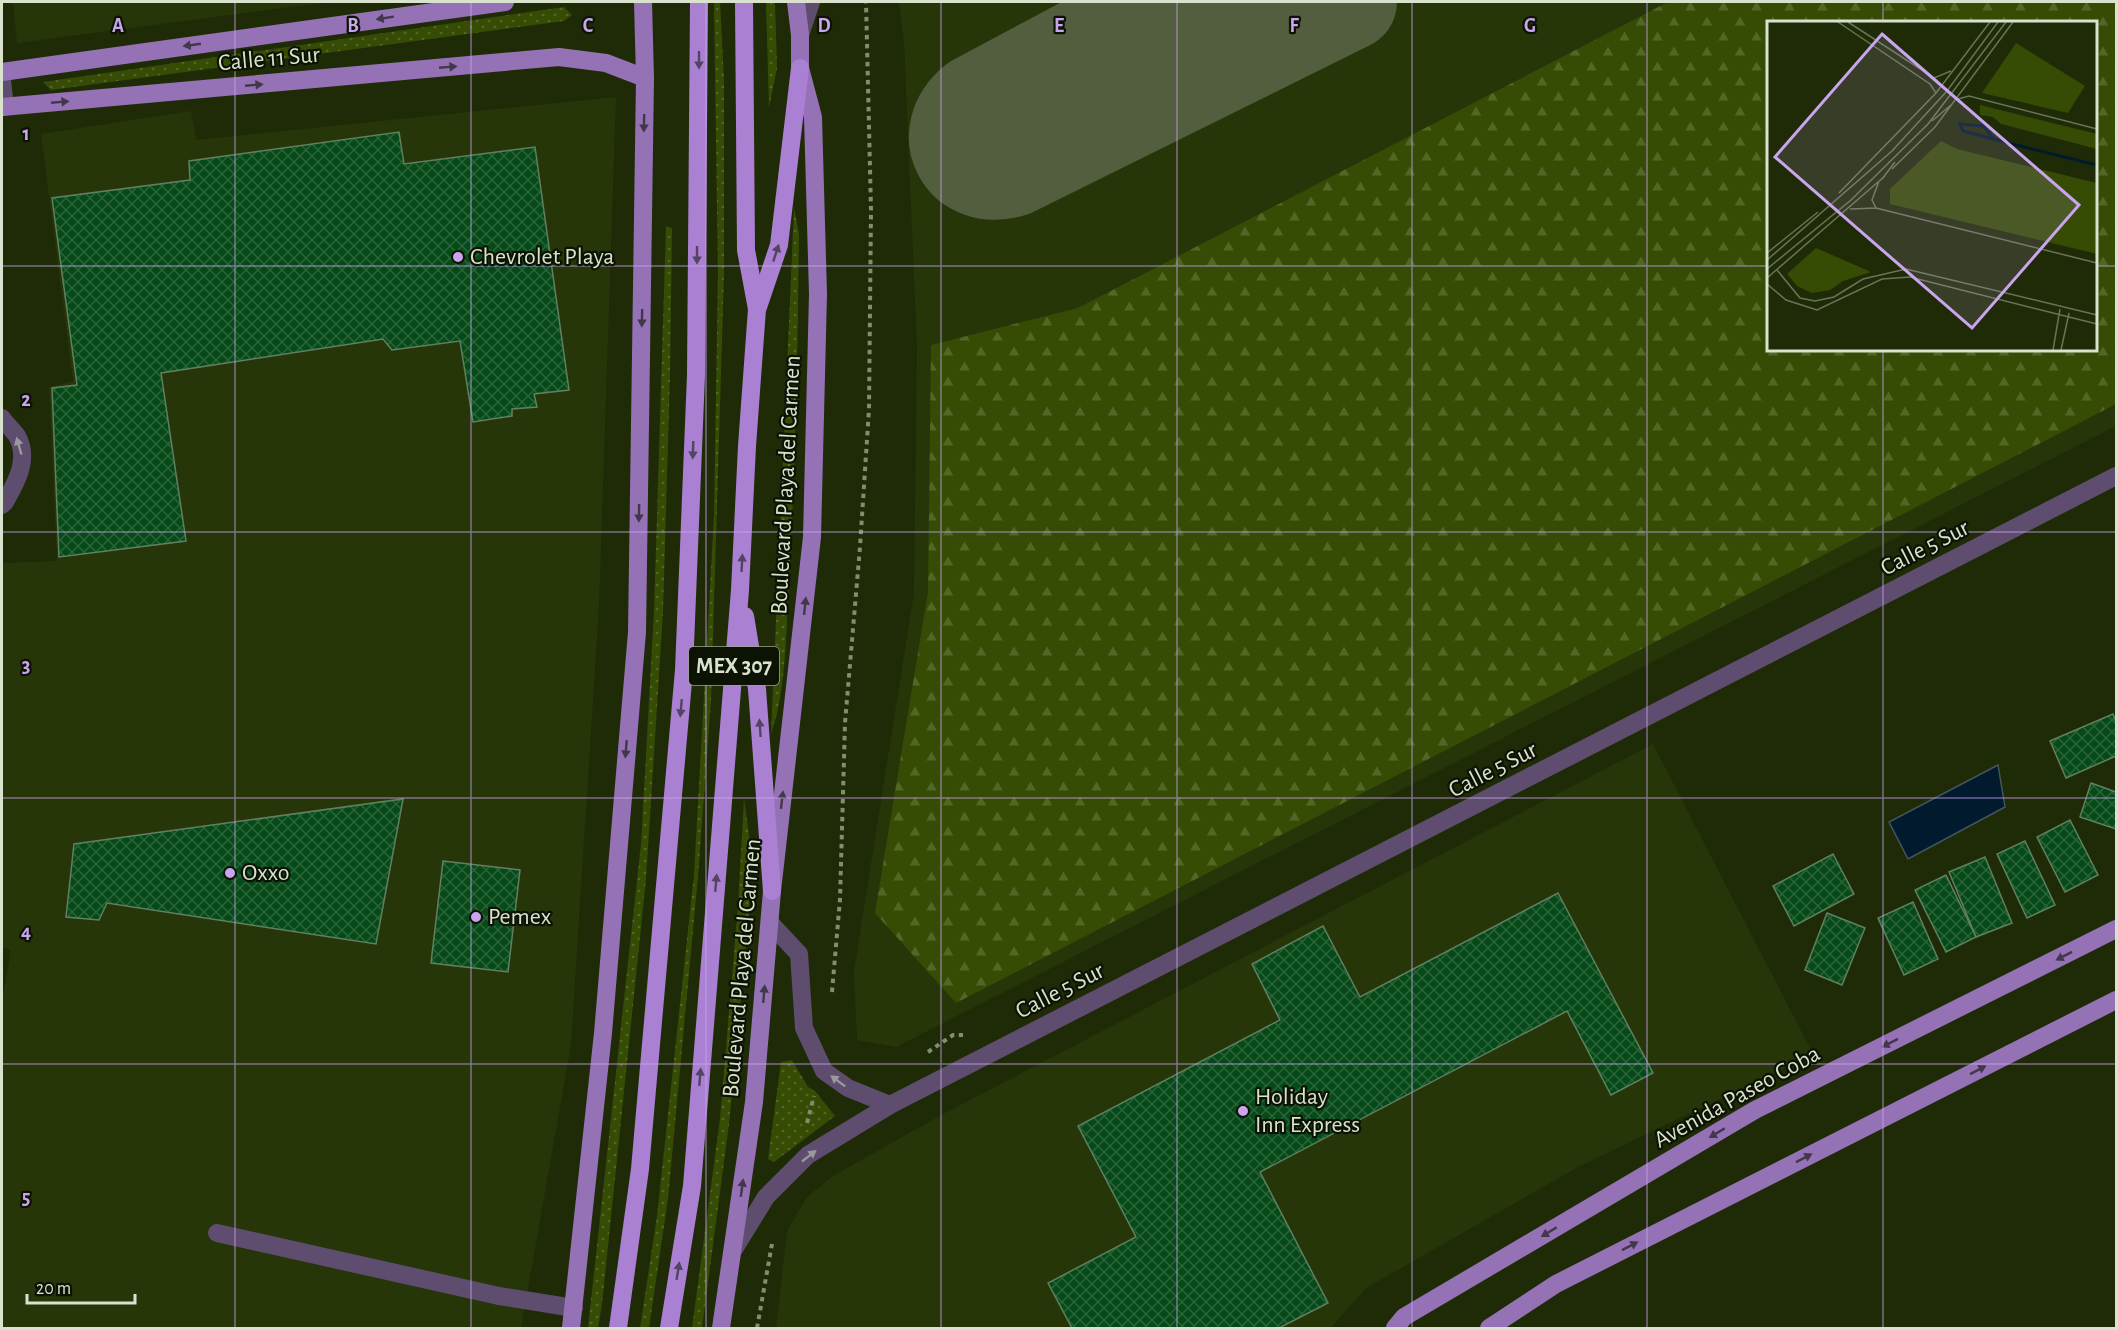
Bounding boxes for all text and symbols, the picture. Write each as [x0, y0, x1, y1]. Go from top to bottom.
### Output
one-way arrow [375, 14, 394, 23]
text: A [112, 16, 124, 36]
text: B [347, 16, 359, 36]
text: C [583, 16, 594, 36]
text: D [817, 16, 831, 36]
text: E [1054, 16, 1064, 36]
text: F [1289, 16, 1299, 36]
text: G [1524, 16, 1536, 36]
inset map [1767, 21, 2097, 351]
one-way arrow [182, 41, 201, 50]
street label: Calle 11 Sur [217, 43, 321, 75]
one-way arrow [694, 50, 704, 69]
one-way arrow [439, 62, 458, 72]
one-way arrow [245, 80, 264, 89]
one-way arrow [50, 97, 69, 107]
one-way arrow [639, 113, 649, 132]
text: 1 [22, 124, 30, 144]
one-way arrow [771, 244, 781, 262]
place label: Chevrolet Playa [470, 245, 614, 269]
one-way arrow [693, 245, 702, 264]
marker: Chevrolet Playa [451, 250, 465, 264]
one-way arrow [637, 308, 646, 327]
street label: Boulevard Playa del Carmen [767, 355, 805, 615]
text: 2 [21, 390, 31, 410]
one-way arrow [14, 437, 23, 455]
one-way arrow [689, 440, 698, 459]
one-way arrow [634, 503, 644, 522]
street label: Calle 5 Sur [1877, 516, 1973, 580]
one-way arrow [737, 553, 746, 572]
one-way arrow [800, 596, 809, 615]
road number: MEX 307 [689, 647, 779, 685]
text: 3 [22, 656, 30, 676]
one-way arrow [676, 698, 686, 717]
one-way arrow [755, 719, 765, 738]
street label: Calle 5 Sur [1445, 738, 1541, 802]
one-way arrow [622, 740, 631, 759]
one-way arrow [778, 790, 787, 809]
street label: Boulevard Playa del Carmen [719, 838, 765, 1098]
place label: Oxxo [242, 861, 290, 885]
marker: Oxxo [223, 866, 237, 880]
one-way arrow [712, 873, 721, 892]
place label: Pemex [488, 905, 552, 929]
marker: Pemex [469, 910, 483, 924]
text: 4 [21, 922, 31, 942]
one-way arrow [2056, 951, 2073, 960]
street label: Calle 5 Sur [1012, 959, 1108, 1023]
one-way arrow [759, 984, 768, 1003]
one-way arrow [1881, 1038, 1898, 1047]
street label: Avenida Paseo Coba [1650, 1041, 1824, 1153]
one-way arrow [1969, 1066, 1987, 1076]
one-way arrow [696, 1068, 705, 1087]
one-way arrow [830, 1075, 846, 1087]
place label: Holiday Inn Express [1255, 1085, 1360, 1137]
marker: Holiday Inn Express [1236, 1104, 1250, 1118]
one-way arrow [1709, 1127, 1725, 1138]
one-way arrow [802, 1150, 817, 1162]
one-way arrow [1795, 1154, 1813, 1164]
one-way arrow [738, 1178, 747, 1197]
text: 5 [22, 1188, 30, 1208]
one-way arrow [1541, 1227, 1557, 1238]
one-way arrow [1621, 1242, 1639, 1252]
one-way arrow [674, 1261, 683, 1280]
scale bar [27, 1267, 135, 1305]
text: 20 m [36, 1280, 71, 1298]

